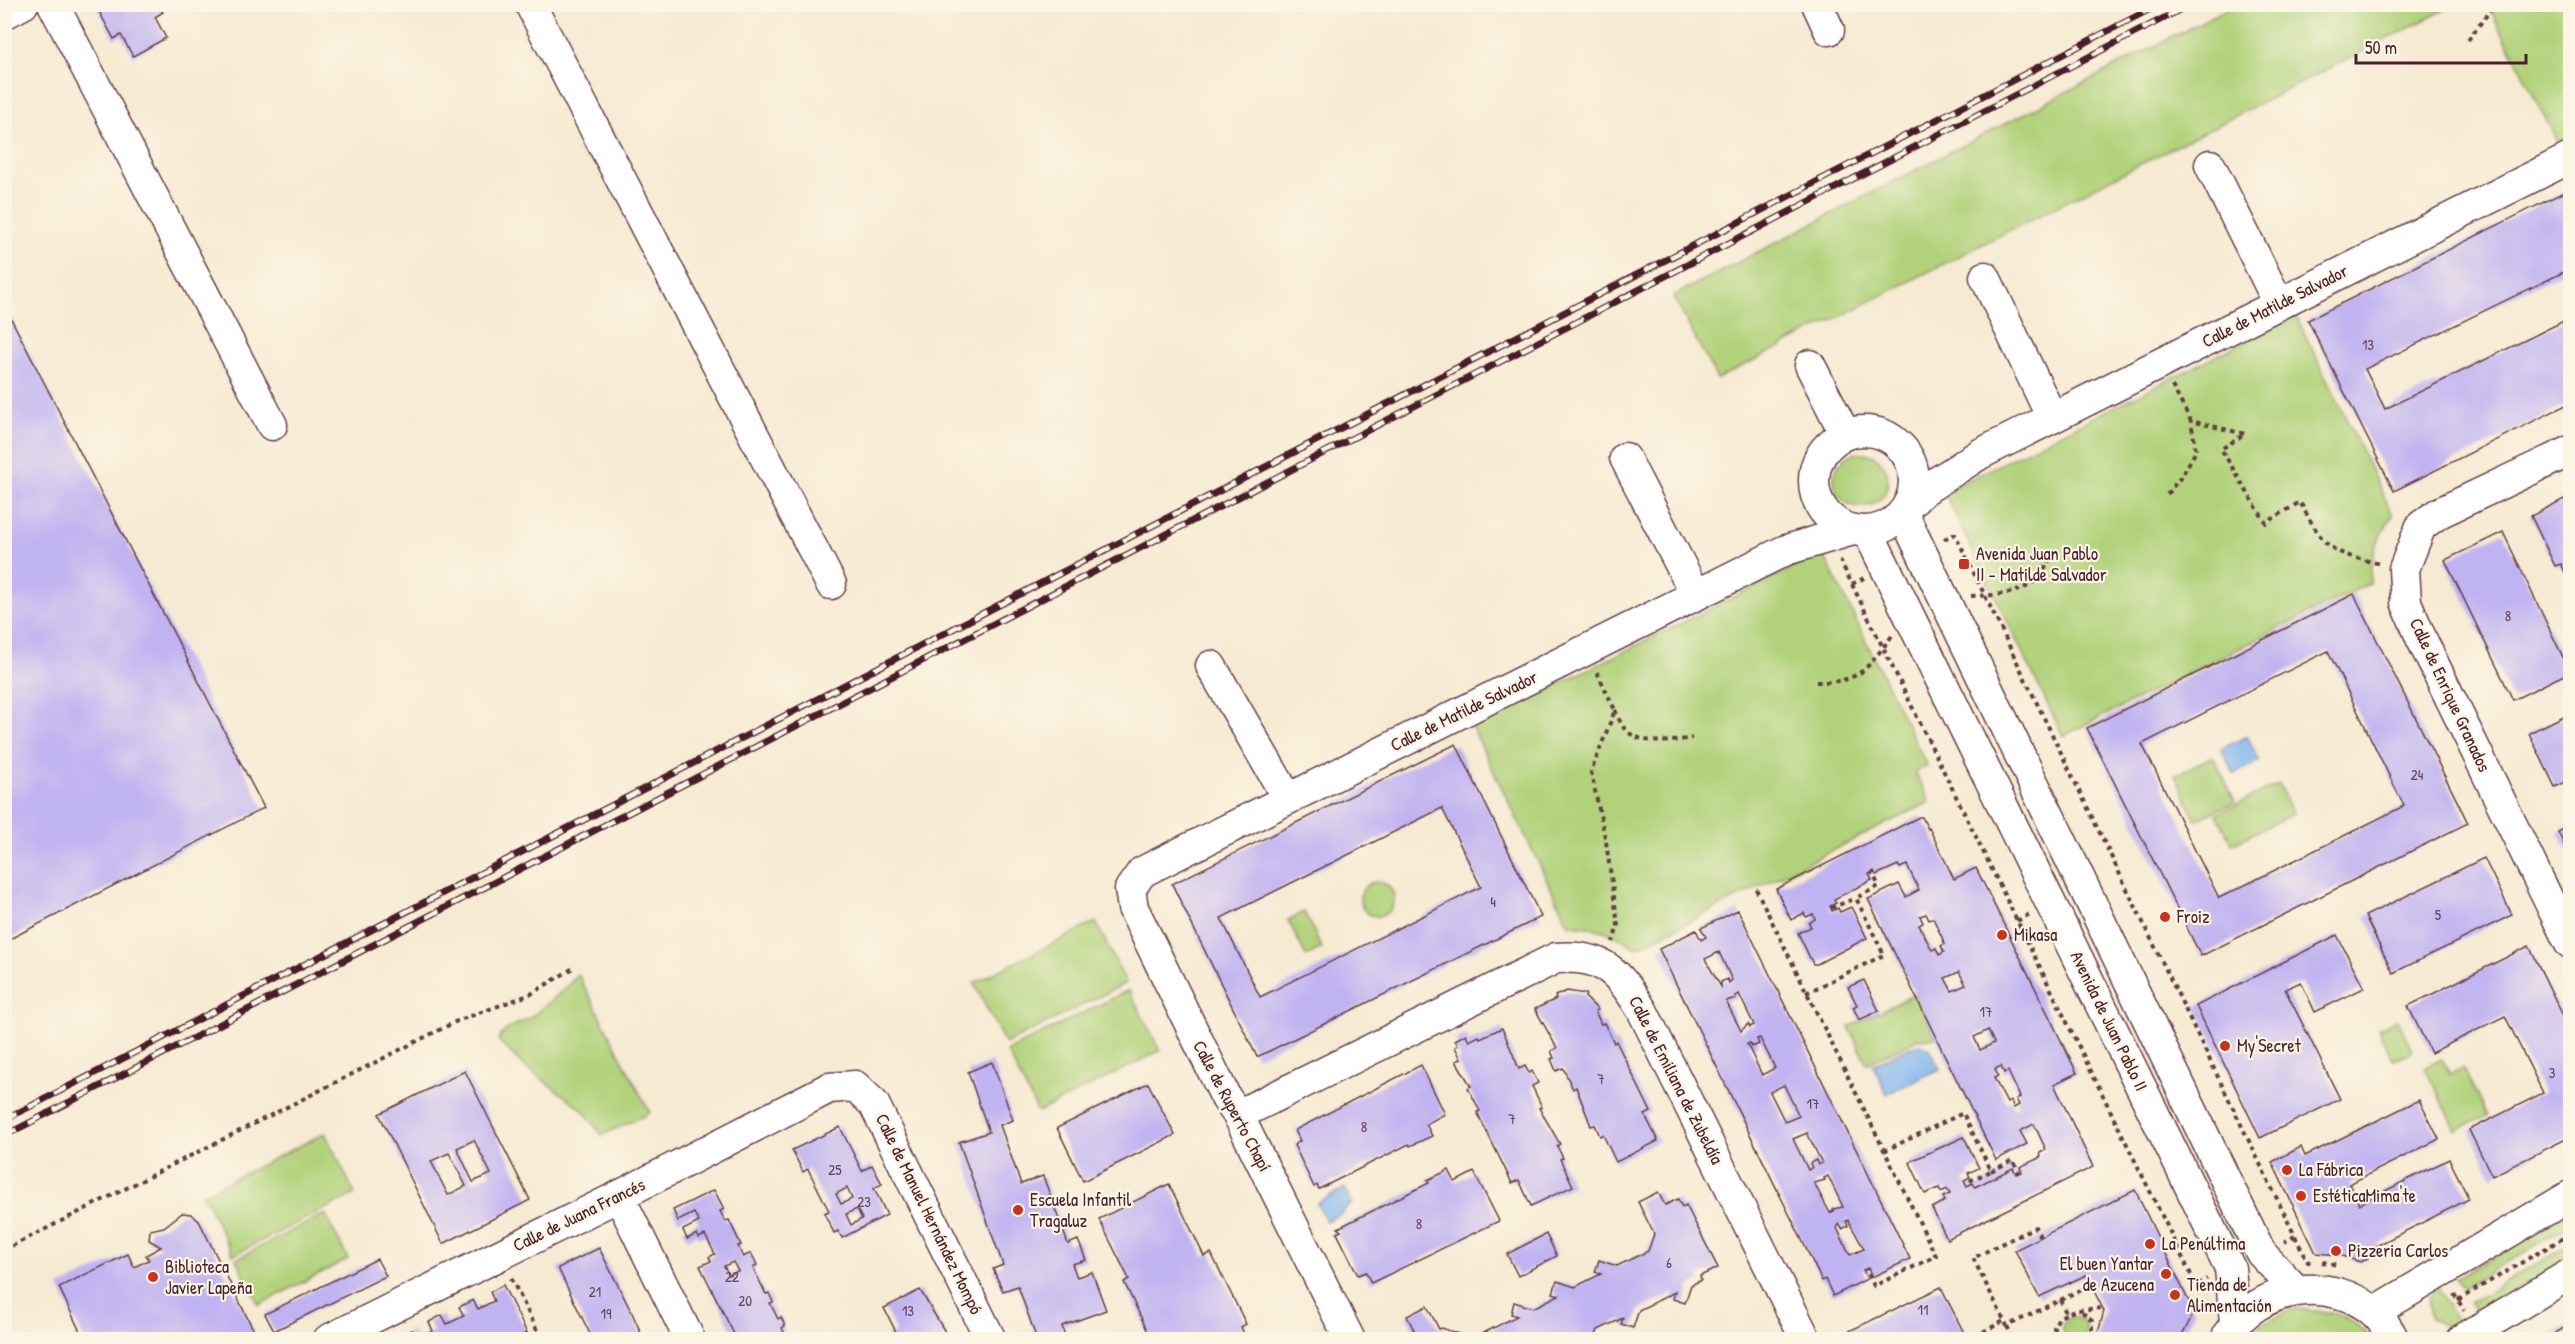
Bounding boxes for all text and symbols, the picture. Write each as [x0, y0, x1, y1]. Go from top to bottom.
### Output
scale bar [2356, 27, 2526, 65]
text: 50 m [2365, 35, 2397, 60]
street label: Calle de Matilde Salvador [2197, 258, 2352, 353]
house number: 13 [2362, 334, 2374, 355]
place label: Avenida Juan Pablo II - Matilde Salvador [1976, 541, 2107, 587]
marker: Avenida Juan Pablo II - Matilde Salvador [1957, 557, 1971, 571]
house number: 8 [2505, 605, 2511, 626]
street label: Calle de Enrique Granados [2404, 614, 2497, 776]
street label: Calle de Matilde Salvador [1386, 664, 1542, 757]
house number: 24 [2411, 764, 2424, 785]
house number: 4 [1490, 891, 1496, 912]
place label: Froiz [2176, 904, 2210, 929]
house number: 5 [2435, 904, 2442, 925]
marker: Froiz [2158, 910, 2172, 924]
place label: Mikasa [2014, 922, 2057, 947]
marker: Mikasa [1995, 928, 2009, 942]
street label: Avenida de Juan Pablo II [2065, 947, 2154, 1095]
street label: Calle de Emiliana de Zubeldía [1623, 991, 1730, 1168]
house number: 17 [1980, 1001, 1992, 1022]
place label: My'Secret [2237, 1033, 2302, 1058]
street label: Calle de Ruperto Chapí [1187, 1036, 1278, 1176]
marker: My'Secret [2218, 1039, 2232, 1053]
house number: 3 [2549, 1062, 2556, 1083]
house number: 7 [1597, 1068, 1605, 1089]
house number: 17 [1807, 1093, 1819, 1114]
house number: 7 [1508, 1108, 1516, 1129]
street label: Calle de Manuel Hernández Mompó [870, 1109, 989, 1318]
house number: 8 [1361, 1116, 1367, 1137]
place label: La Fábrica [2299, 1157, 2363, 1182]
house number: 25 [828, 1159, 842, 1180]
marker: La Fábrica [2280, 1163, 2294, 1177]
street label: Calle de Juana Francés [508, 1172, 649, 1257]
place label: EstéticaMima'te [2313, 1183, 2416, 1208]
place label: Escuela Infantil Tragaluz [1030, 1187, 1131, 1233]
marker: EstéticaMima'te [2294, 1189, 2308, 1203]
house number: 23 [857, 1191, 871, 1212]
marker: Escuela Infantil Tragaluz [1011, 1203, 1025, 1217]
house number: 8 [1416, 1213, 1422, 1234]
place label: La Penúltima [2162, 1231, 2245, 1256]
marker: La Penúltima [2143, 1237, 2157, 1251]
place label: Pizzeria Carlos [2348, 1238, 2448, 1263]
marker: Pizzeria Carlos [2329, 1244, 2343, 1258]
place label: El buen Yantar de Azucena [2060, 1251, 2154, 1297]
house number: 6 [1666, 1252, 1672, 1273]
place label: Biblioteca Javier Lapeña [165, 1254, 252, 1300]
house number: 22 [725, 1266, 739, 1287]
marker: El buen Yantar de Azucena [2159, 1267, 2173, 1281]
marker: Biblioteca Javier Lapeña [146, 1270, 160, 1284]
place label: Tienda de Alimentación [2187, 1272, 2272, 1318]
house number: 21 [589, 1281, 601, 1302]
marker: Tienda de Alimentación [2168, 1288, 2182, 1302]
house number: 20 [738, 1290, 752, 1311]
house number: 11 [1918, 1299, 1928, 1320]
house number: 13 [902, 1300, 914, 1321]
house number: 19 [601, 1303, 612, 1324]

